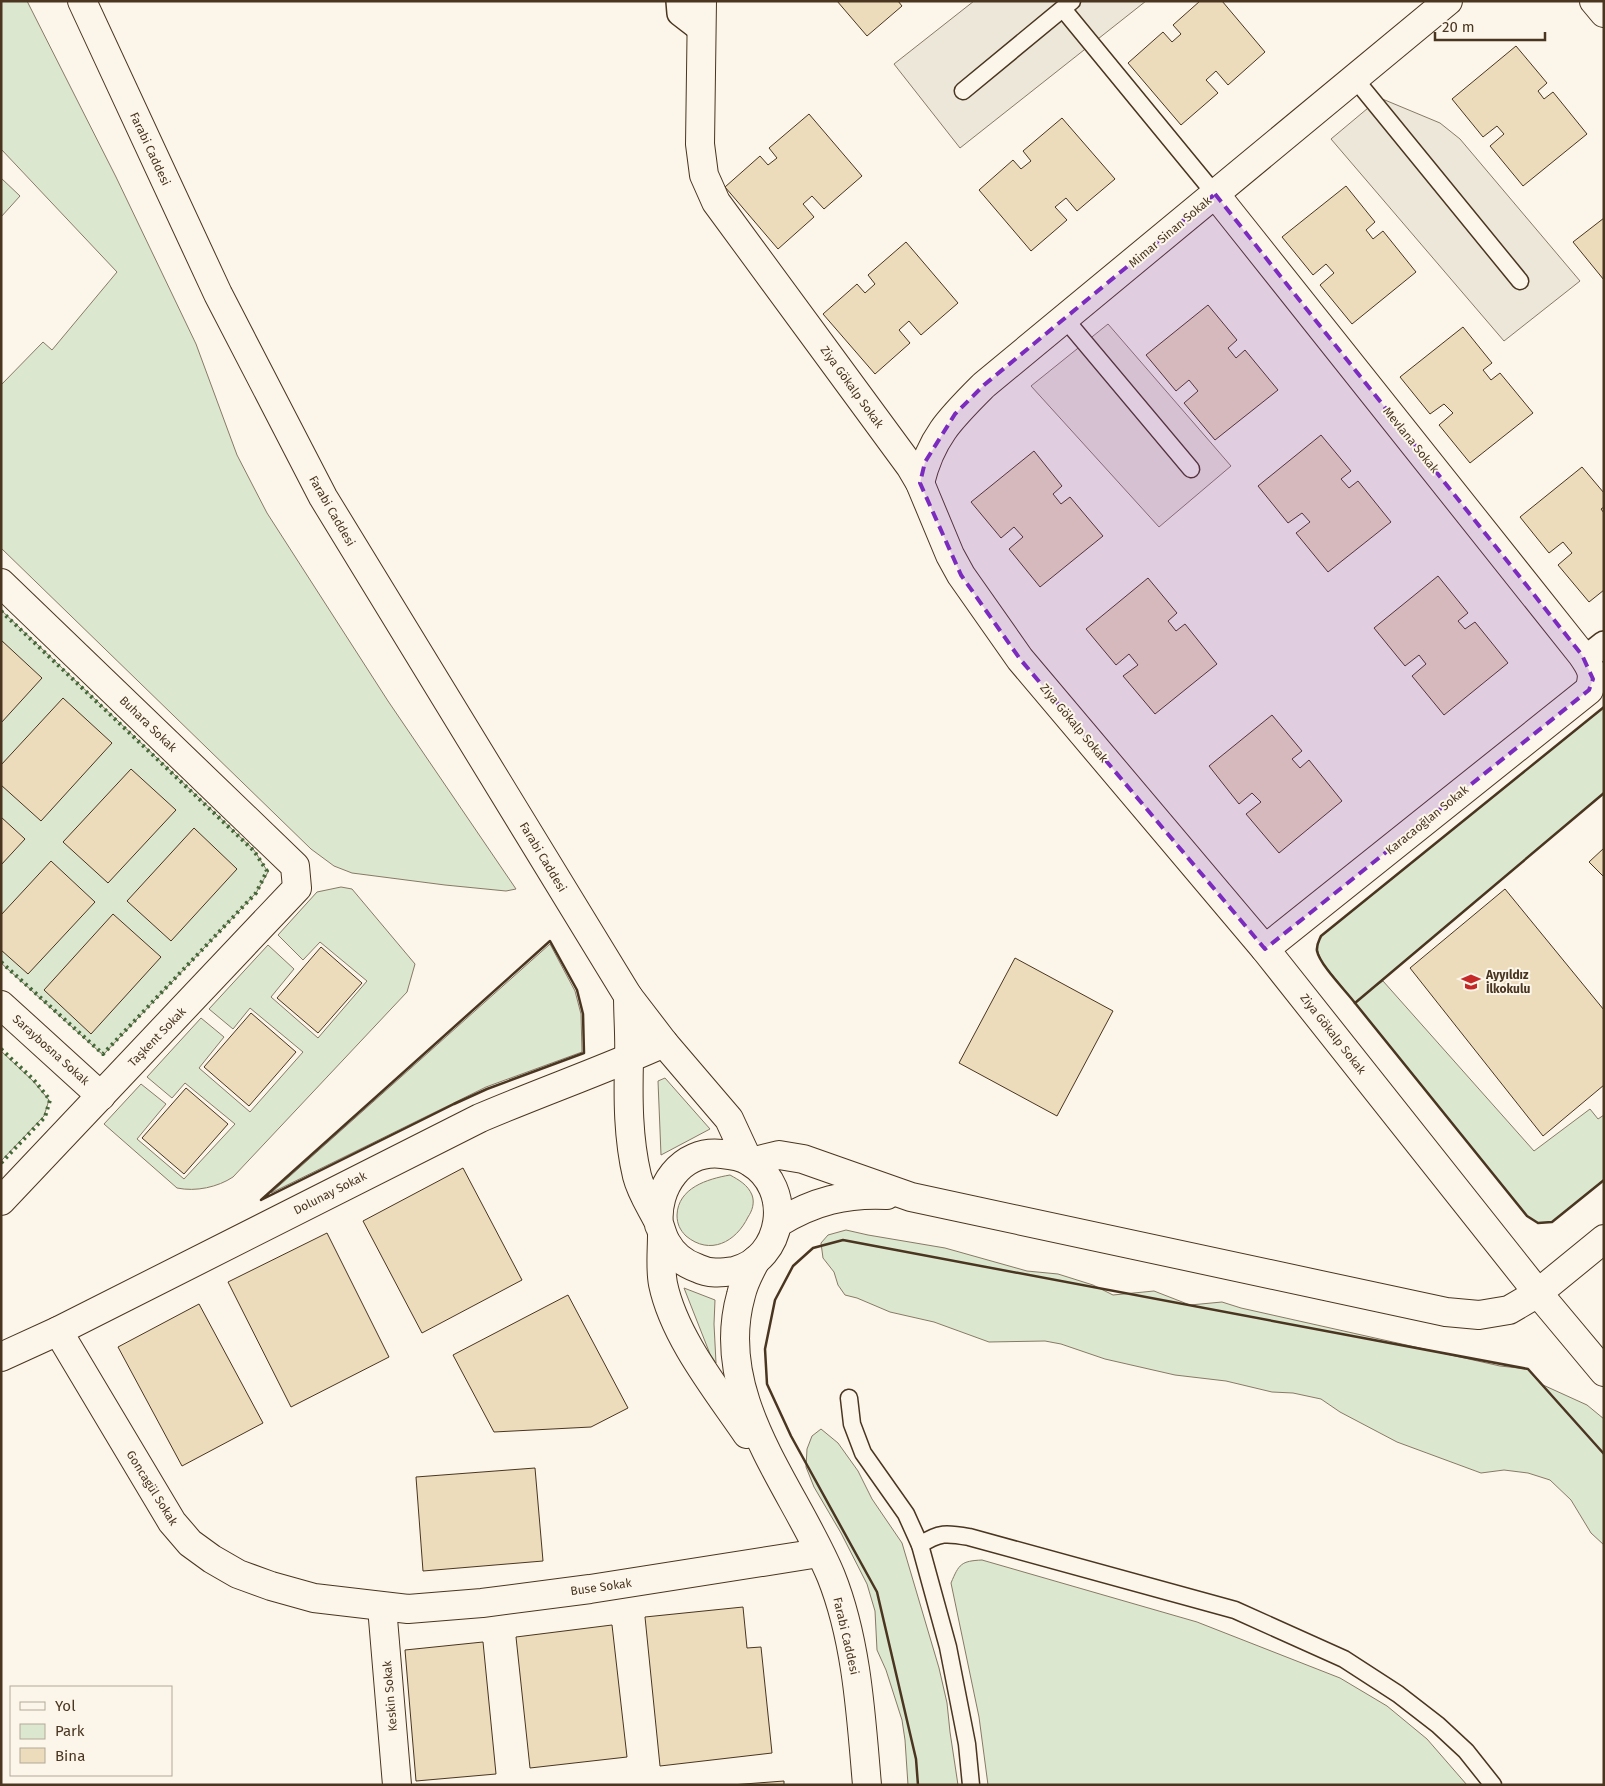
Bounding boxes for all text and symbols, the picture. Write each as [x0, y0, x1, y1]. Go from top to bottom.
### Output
scale bar [1435, 10, 1545, 42]
text: 20 m [1442, 18, 1475, 36]
street label: Farabi Caddesi [127, 110, 173, 188]
street label: Mimar Sinan Sokak [1126, 193, 1215, 271]
street label: Ziya Gökalp Sokak [818, 343, 887, 431]
street label: Mevlana Sokak [1380, 404, 1442, 476]
street label: Farabi Caddesi [306, 473, 358, 549]
street label: Ziya Gökalp Sokak [1037, 681, 1111, 766]
street label: Buhara Sokak [117, 693, 180, 755]
street label: Karacaoğlan Sokak [1383, 782, 1472, 858]
street label: Farabi Caddesi [517, 819, 569, 895]
place label: Ayyıldız İlkokulu [1485, 968, 1531, 996]
school or university icon: Ayyıldız İlkokulu [1460, 971, 1482, 993]
street label: Ziya Gökalp Sokak [1297, 991, 1369, 1078]
street label: Taşkent Sokak [125, 1004, 189, 1070]
street label: Saraybosna Sokak [10, 1012, 93, 1089]
street label: Dolunay Sokak [291, 1168, 370, 1217]
street label: Goncagül Sokak [123, 1448, 181, 1529]
street label: Buse Sokak [569, 1576, 633, 1598]
street label: Farabi Caddesi [830, 1596, 862, 1676]
street label: Keskin Sokak [380, 1659, 400, 1732]
legend [10, 1686, 172, 1776]
text: Yol [55, 1697, 76, 1715]
text: Park [55, 1722, 85, 1740]
text: Bina [55, 1747, 85, 1765]

